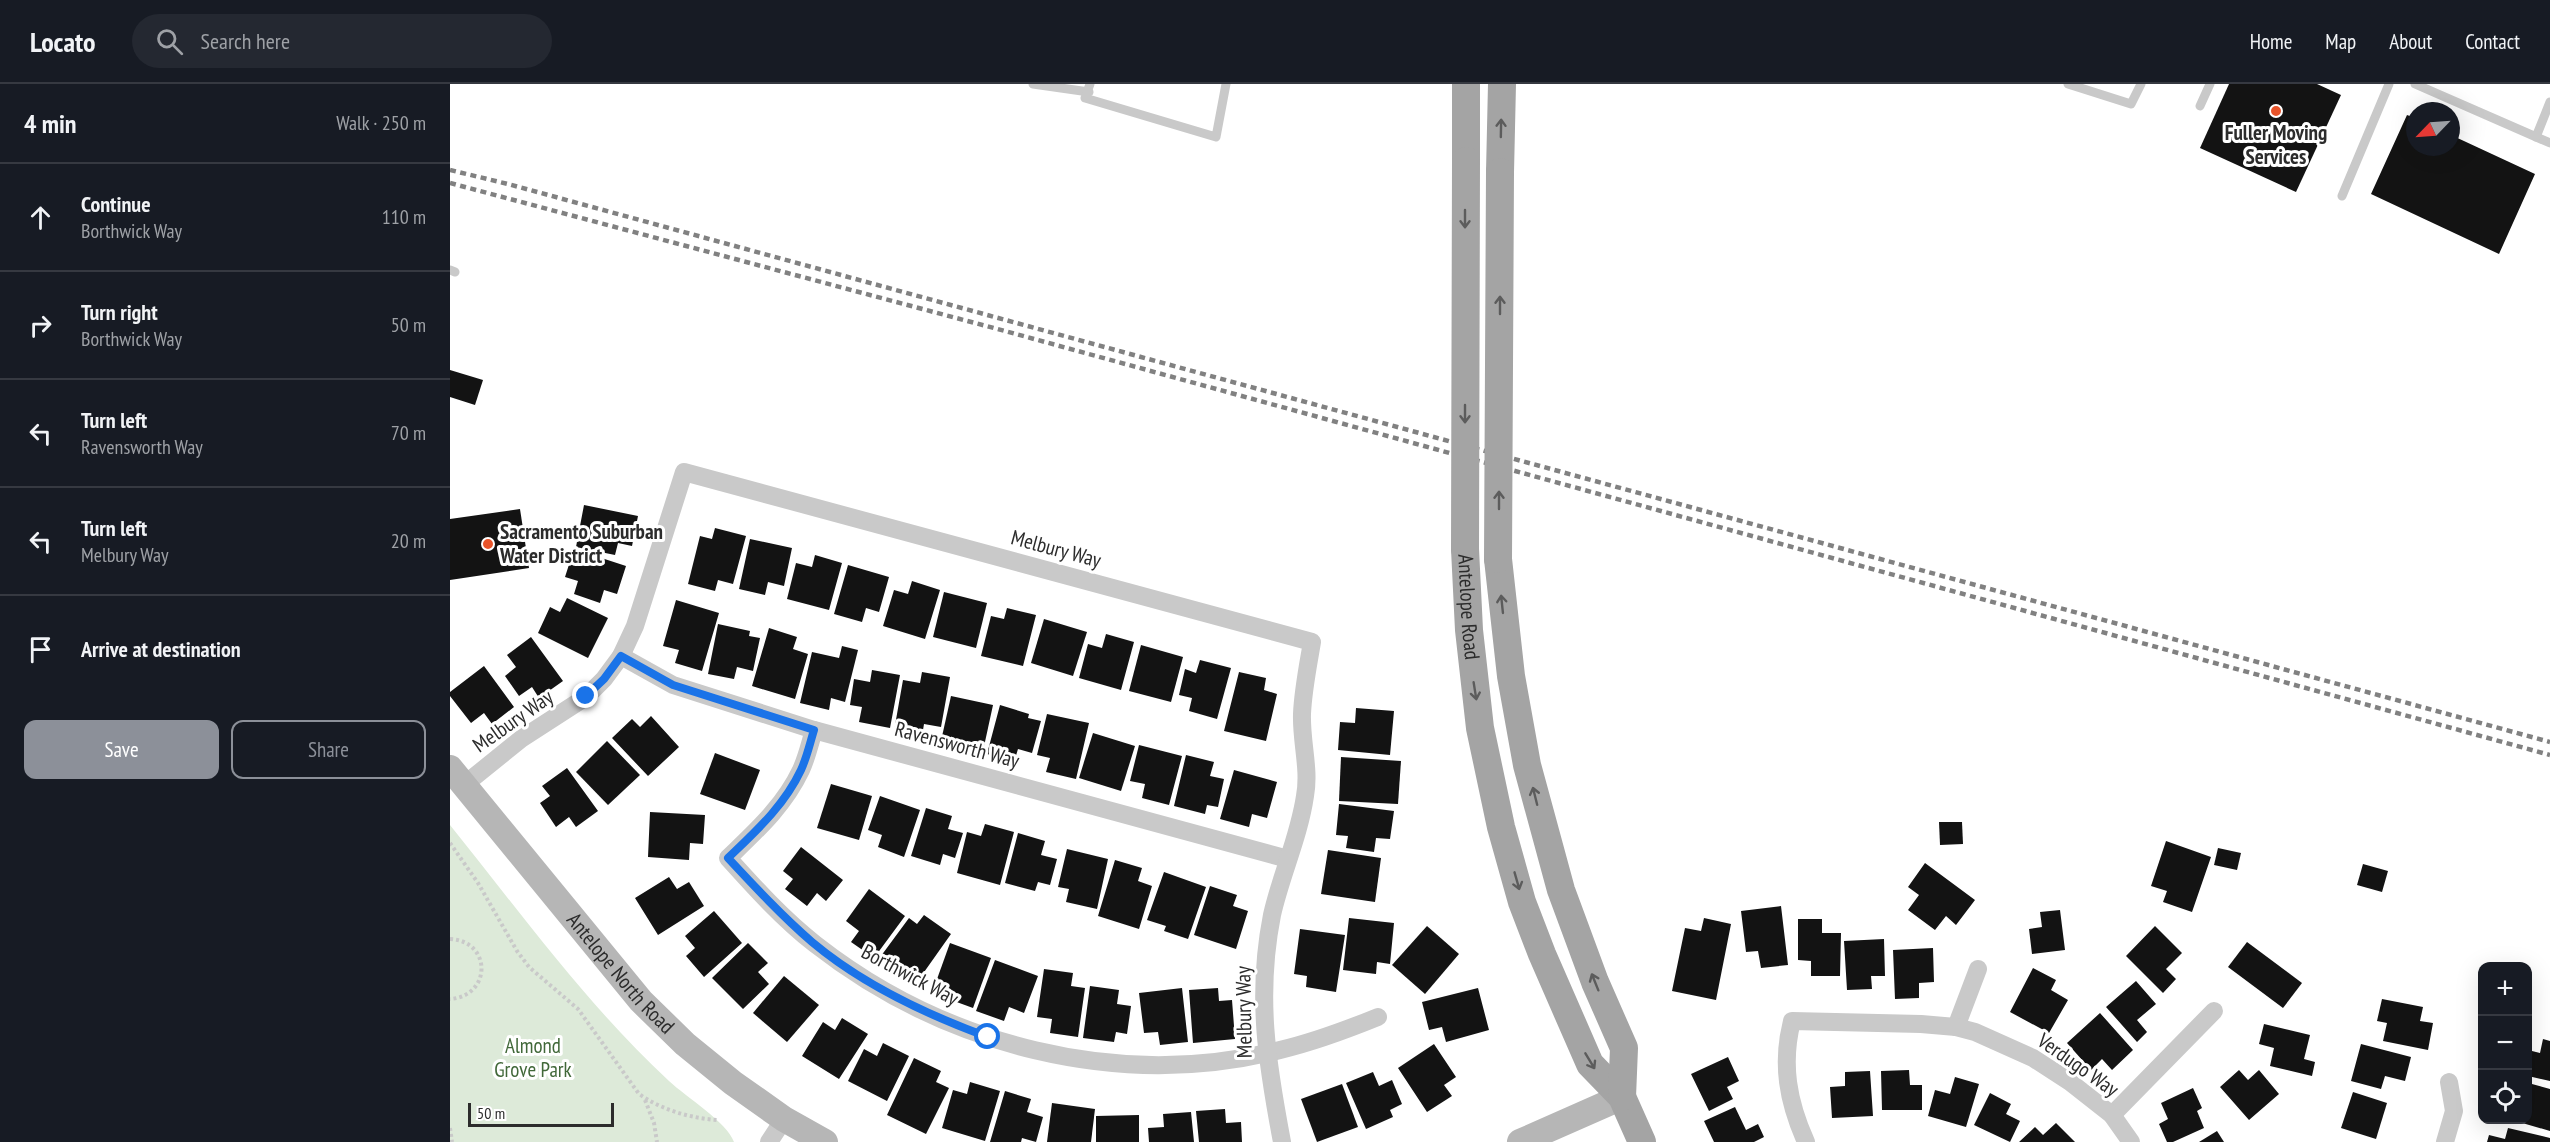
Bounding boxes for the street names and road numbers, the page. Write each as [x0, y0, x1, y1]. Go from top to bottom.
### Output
street label: Melbury Way [1008, 524, 1104, 573]
street label: Antelope Road [1452, 554, 1486, 661]
street label: Melbury Way [467, 683, 558, 758]
street label: Ravensworth Way [892, 715, 1023, 774]
street label: Antelope North Road [561, 907, 681, 1039]
street label: Borthwick Way [857, 938, 964, 1011]
street label: Melbury Way [1229, 966, 1258, 1058]
street label: Verdugo Way [2032, 1026, 2124, 1102]

